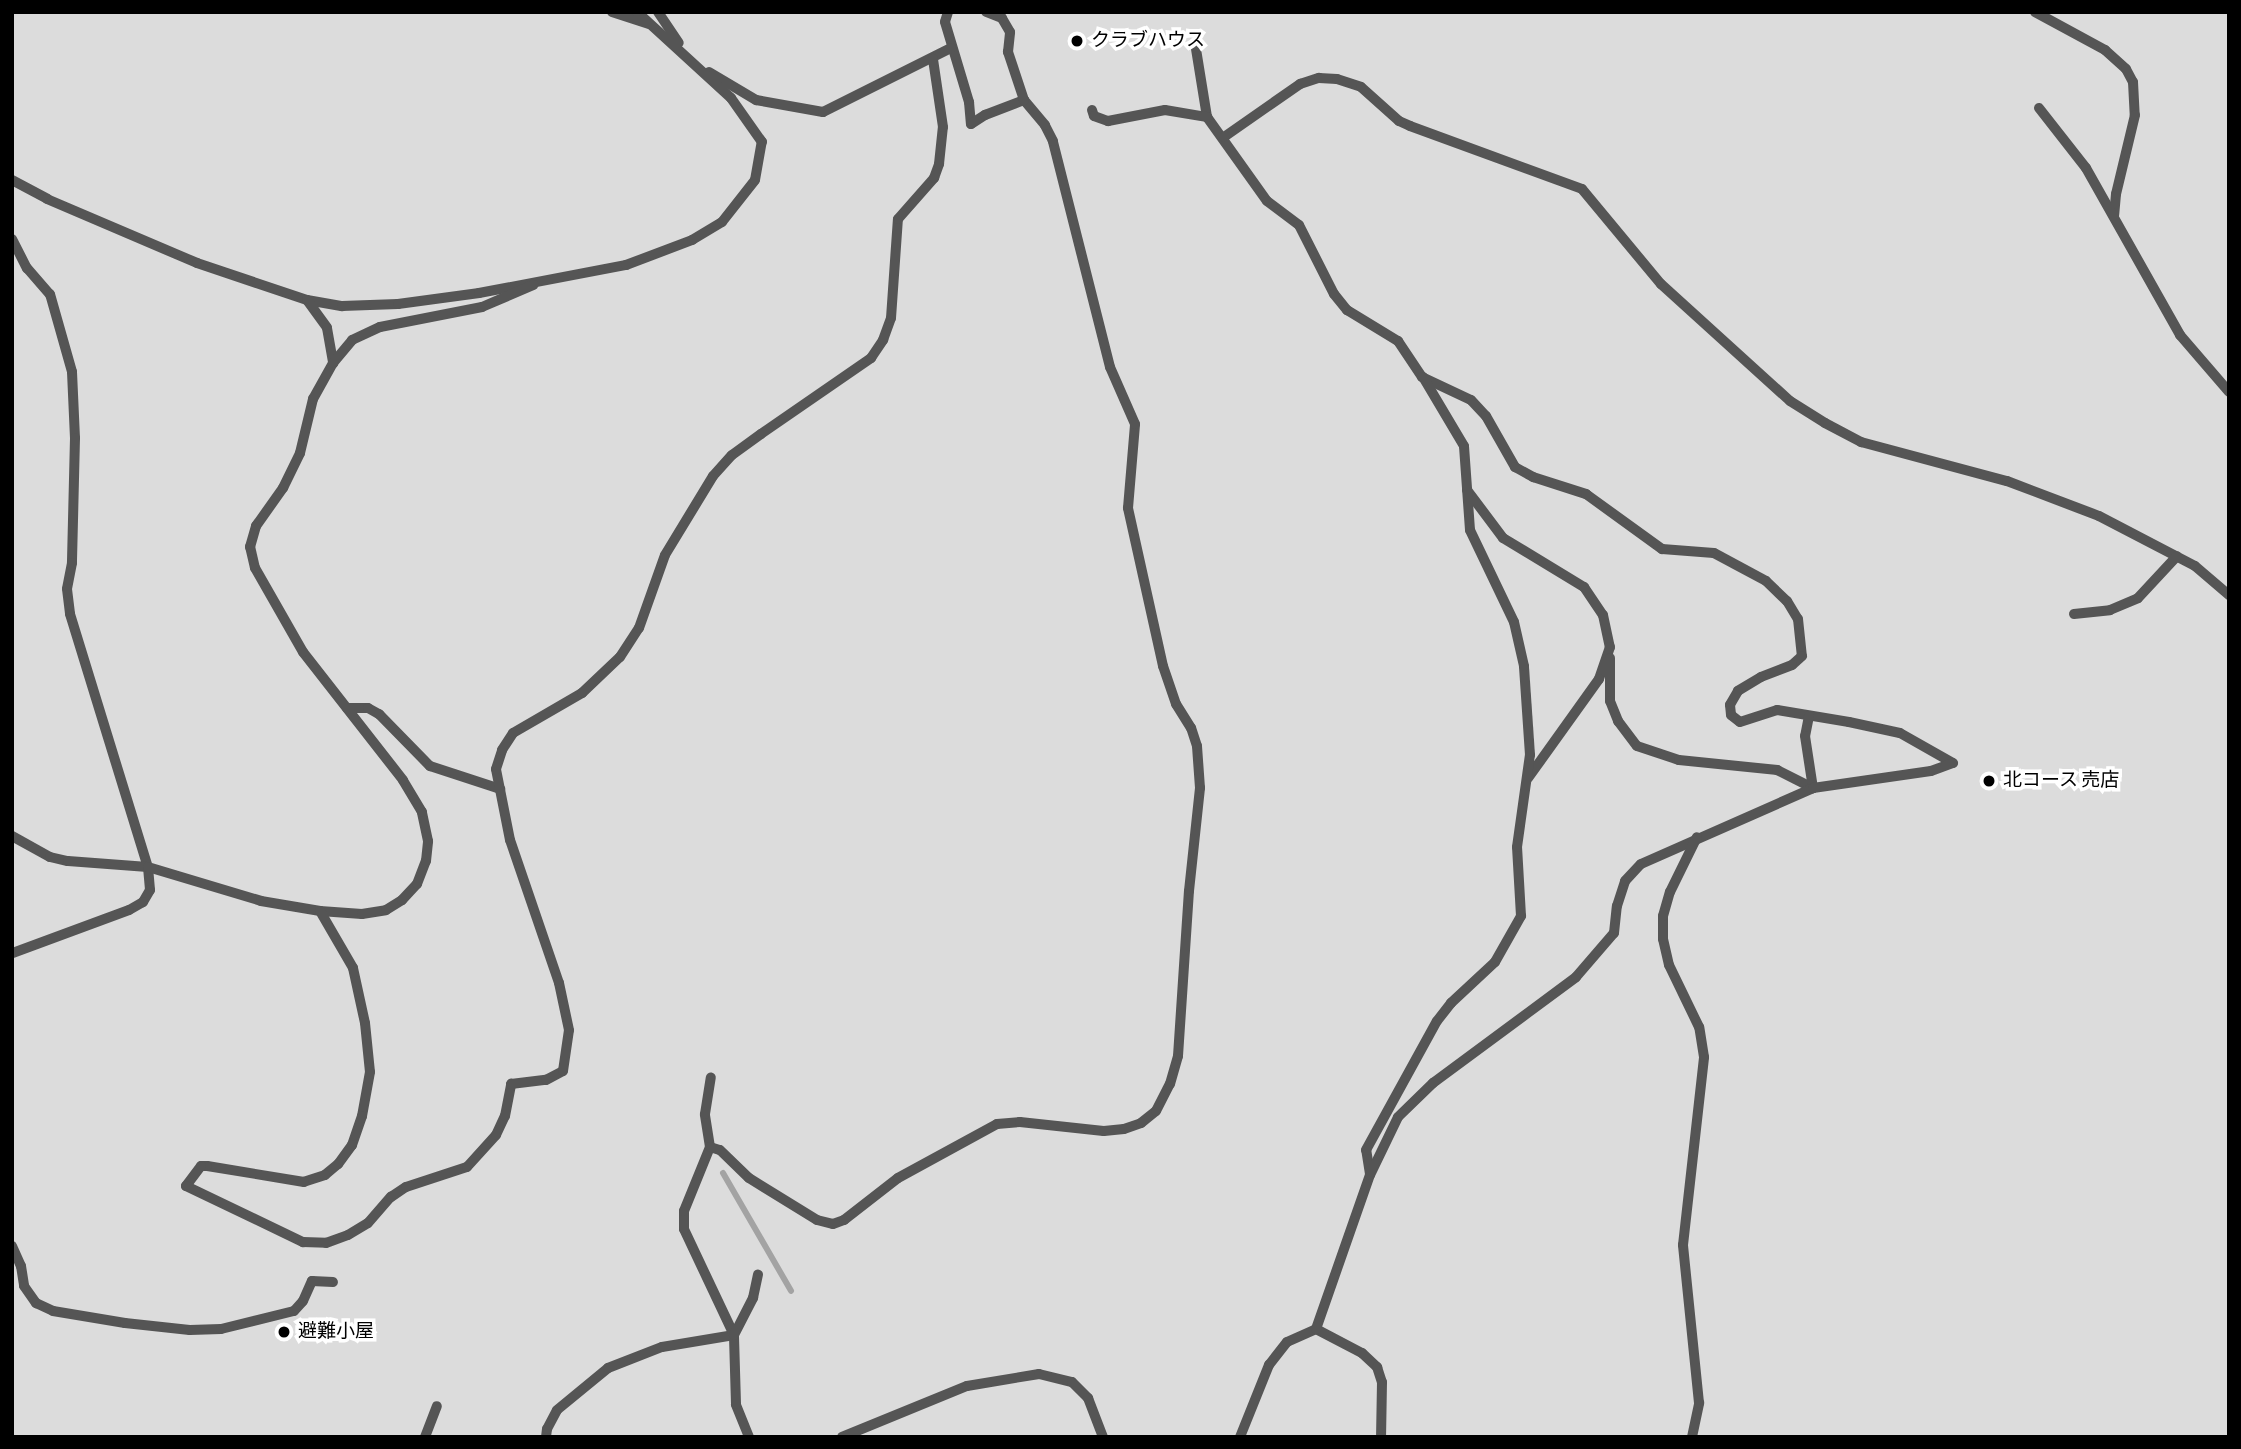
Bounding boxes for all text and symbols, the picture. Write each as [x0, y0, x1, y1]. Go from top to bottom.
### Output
place label: クラブハウス [1091, 30, 1205, 52]
marker: クラブハウス [1069, 33, 1085, 49]
place label: 北コース 売店 [2003, 770, 2120, 792]
marker: 北コース 売店 [1981, 773, 1997, 789]
place label: 避難小屋 [298, 1321, 374, 1343]
marker: 避難小屋 [276, 1324, 292, 1340]

